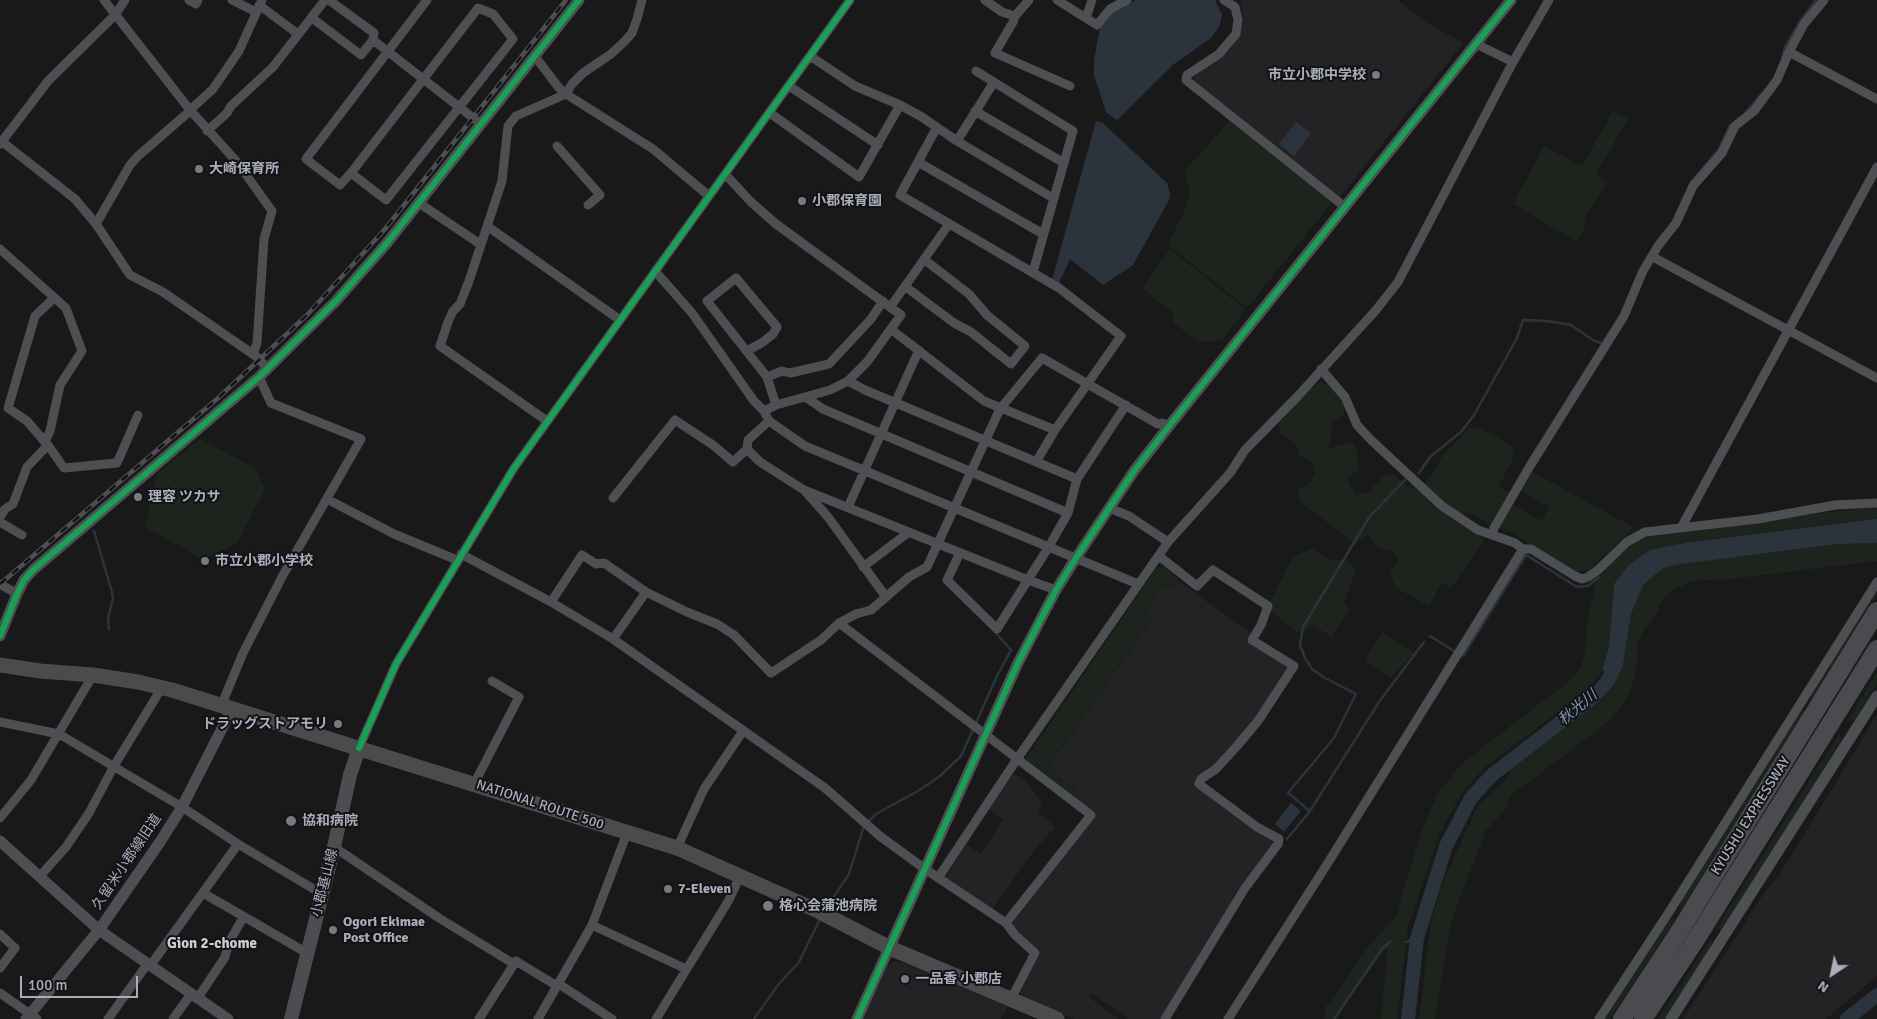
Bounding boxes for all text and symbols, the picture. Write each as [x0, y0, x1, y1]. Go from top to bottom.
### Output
place label: 市立小郡中学校 [1268, 67, 1366, 83]
marker: 市立小郡中学校 [1370, 69, 1382, 81]
place label: 大崎保育所 [209, 161, 279, 177]
marker: 大崎保育所 [193, 163, 205, 175]
place label: 小郡保育園 [812, 193, 882, 209]
marker: 小郡保育園 [796, 195, 808, 207]
place label: 理容 ツカサ [148, 489, 221, 505]
marker: 理容 ツカサ [132, 491, 144, 503]
place label: 市立小郡小学校 [215, 553, 313, 569]
marker: 市立小郡小学校 [199, 555, 211, 567]
water label: 秋光川 [1555, 687, 1601, 729]
place label: ドラッグストアモリ [202, 716, 328, 732]
marker: ドラッグストアモリ [332, 718, 344, 730]
street label: KYUSHU EXPRESSWAY [1708, 754, 1794, 878]
street label: NATIONAL ROUTE 500 [474, 776, 606, 834]
street label: 久留米小郡線旧道 [89, 811, 165, 913]
place label: 協和病院 [302, 813, 358, 829]
marker: 協和病院 [284, 814, 298, 828]
street label: 小郡基山線 [308, 847, 342, 919]
place label: 7-Eleven [678, 881, 731, 897]
marker: 7-Eleven [662, 883, 674, 895]
place label: 格心会蒲池病院 [779, 898, 877, 914]
marker: 格心会蒲池病院 [761, 899, 775, 913]
place label: Ogori Ekimae Post Office [343, 914, 425, 946]
marker: Ogori Ekimae Post Office [327, 924, 339, 936]
district label: Gion 2-chome [167, 935, 257, 953]
north arrow [1807, 949, 1857, 999]
scale bar [22, 966, 140, 998]
place label: 一品香 小郡店 [915, 971, 1002, 987]
marker: 一品香 小郡店 [899, 973, 911, 985]
text: 100 m [28, 976, 68, 994]
text: N [1815, 977, 1832, 997]

